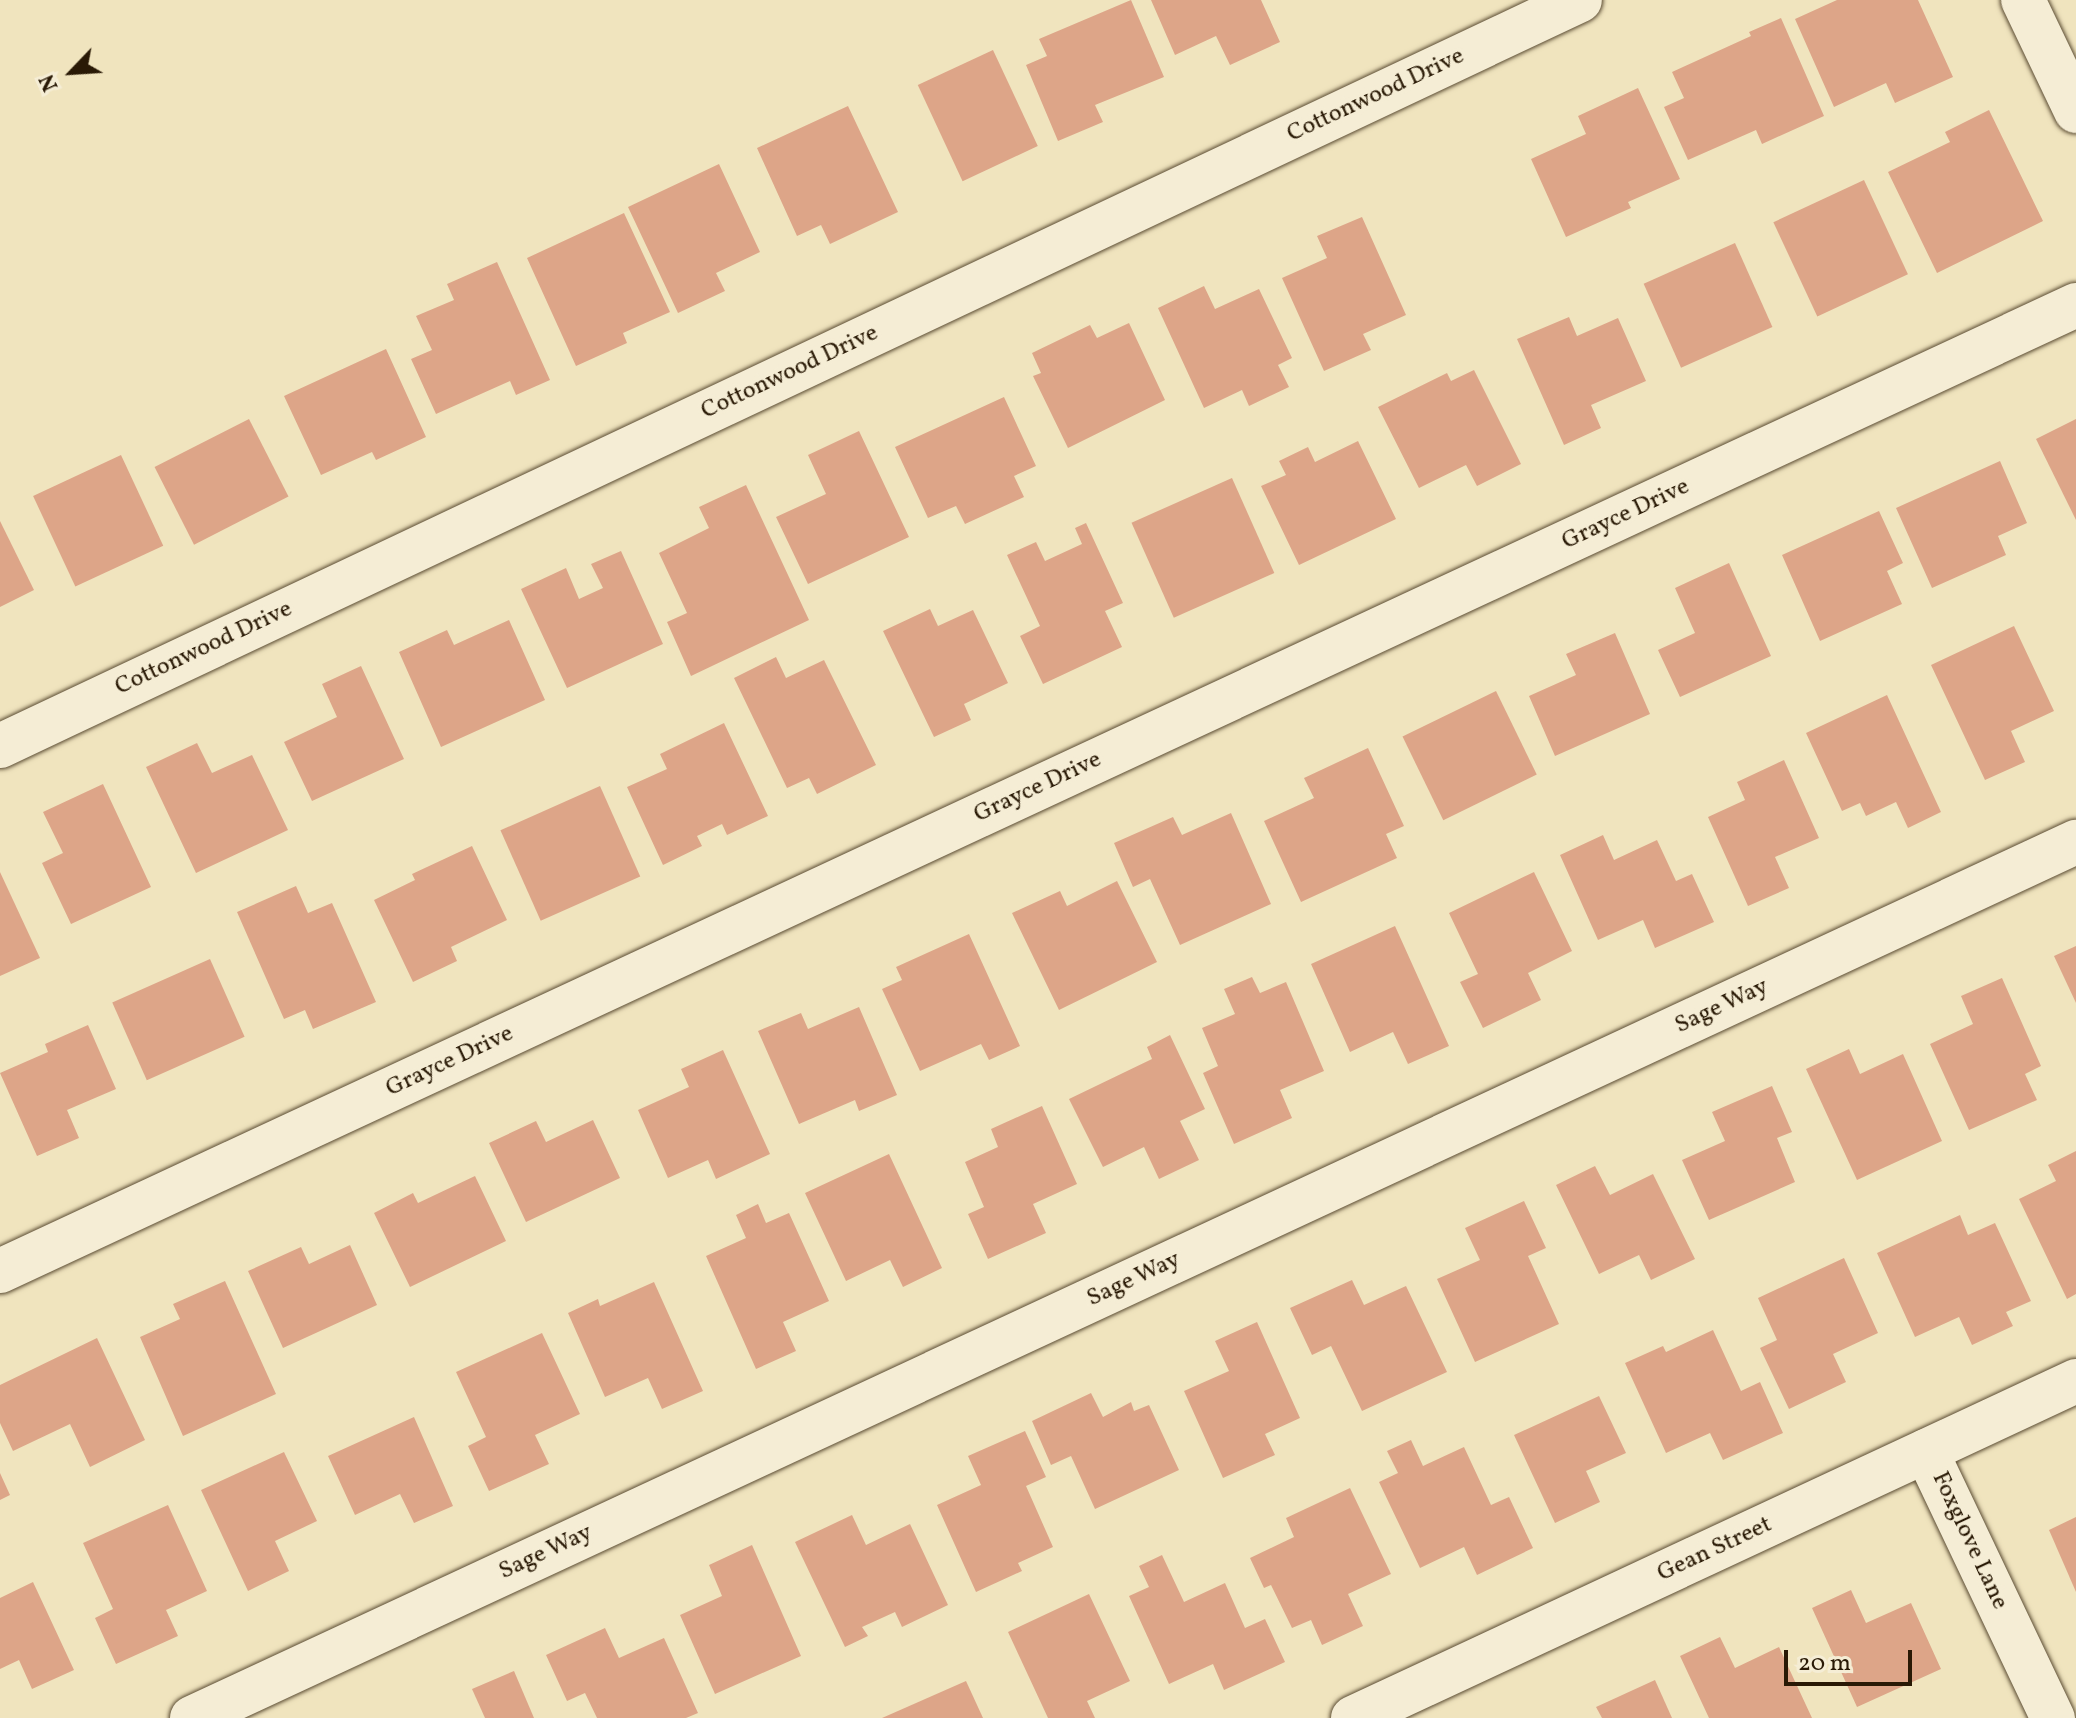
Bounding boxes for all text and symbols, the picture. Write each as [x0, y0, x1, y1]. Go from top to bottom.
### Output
north arrow [32, 32, 112, 112]
street label: Cottonwood Drive [1283, 42, 1469, 150]
text: N [32, 69, 67, 96]
street label: Cottonwood Drive [697, 319, 883, 427]
street label: Grayce Drive [1558, 473, 1694, 557]
street label: Cottonwood Drive [111, 595, 297, 703]
street label: Grayce Drive [970, 746, 1106, 830]
street label: Sage Way [1670, 973, 1774, 1041]
street label: Grayce Drive [382, 1020, 518, 1104]
street label: Sage Way [1082, 1246, 1186, 1314]
street label: Foxglove Lane [1925, 1468, 2013, 1614]
street label: Gean Street [1653, 1511, 1777, 1589]
street label: Sage Way [494, 1519, 598, 1587]
scale bar [1788, 1634, 1916, 1684]
text: 20 m [1798, 1647, 1851, 1681]

